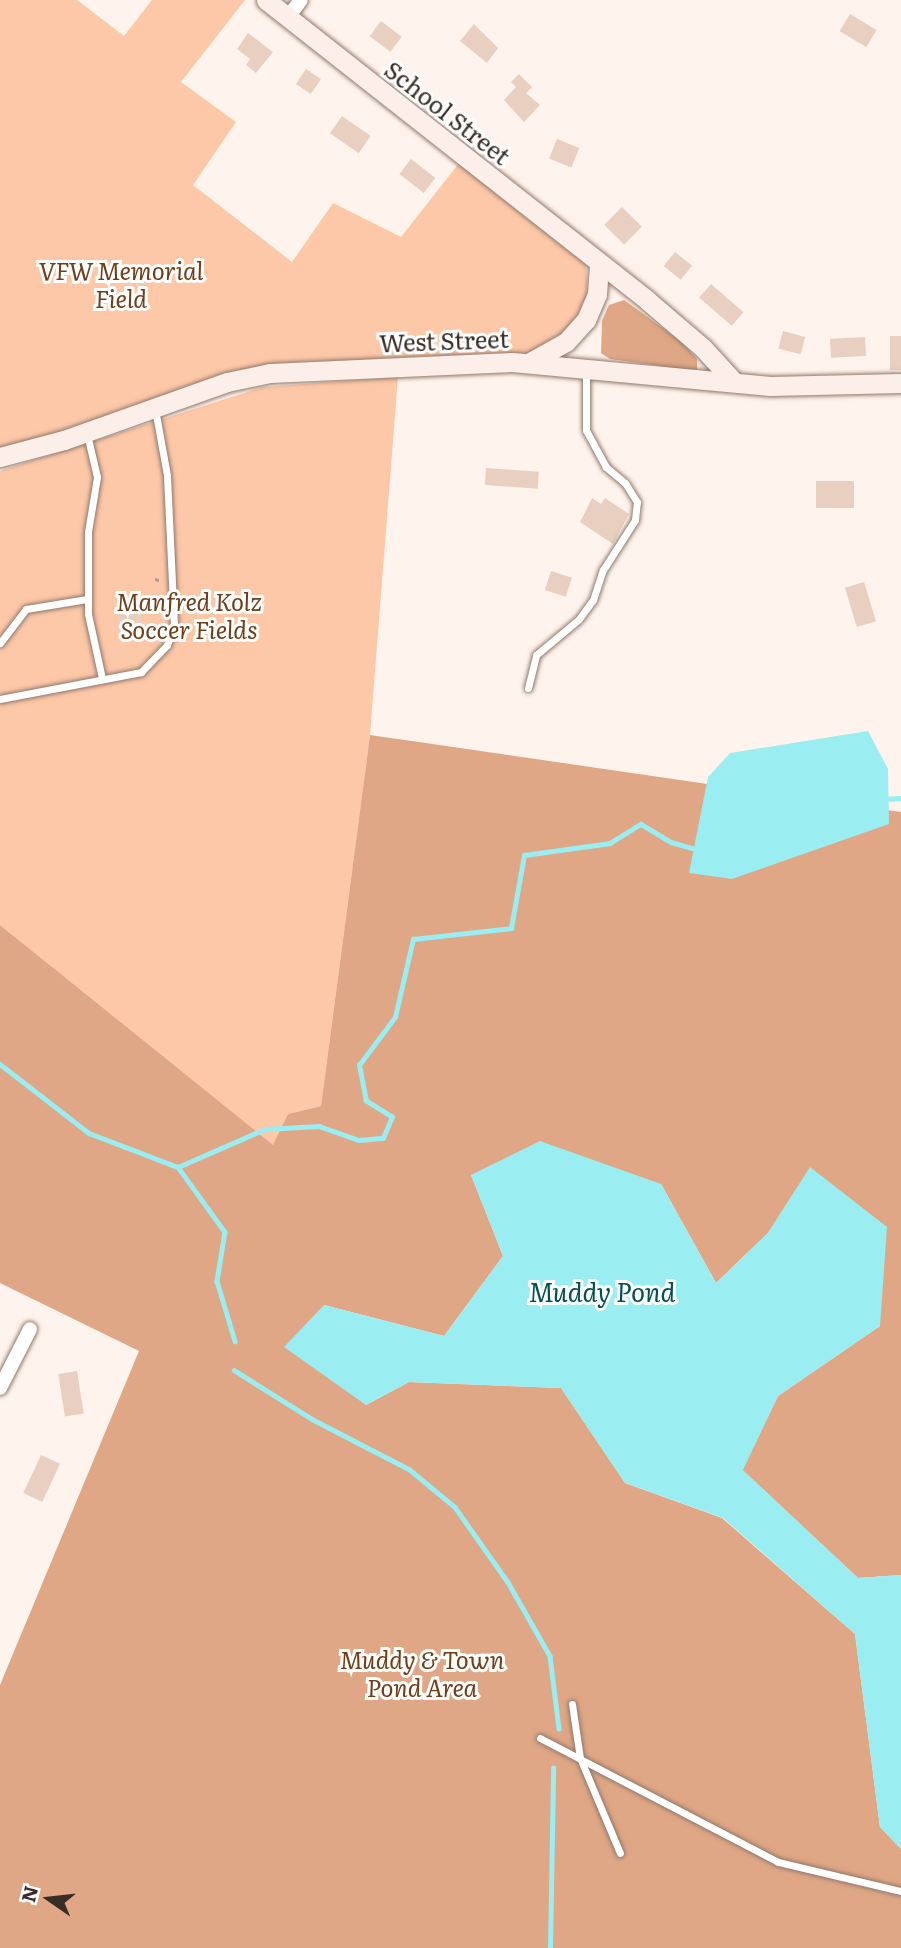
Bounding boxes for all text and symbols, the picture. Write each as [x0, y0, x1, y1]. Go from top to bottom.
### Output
street label: School Street [380, 54, 516, 170]
park label: VFW Memorial Field [39, 256, 203, 312]
street label: West Street [379, 323, 509, 357]
park label: Manfred Kolz Soccer Fields [116, 587, 262, 643]
water label: Muddy Pond [529, 1275, 675, 1307]
park label: Muddy & Town Pond Area [340, 1645, 504, 1701]
north arrow [14, 1864, 84, 1934]
text: N [13, 1883, 44, 1905]

